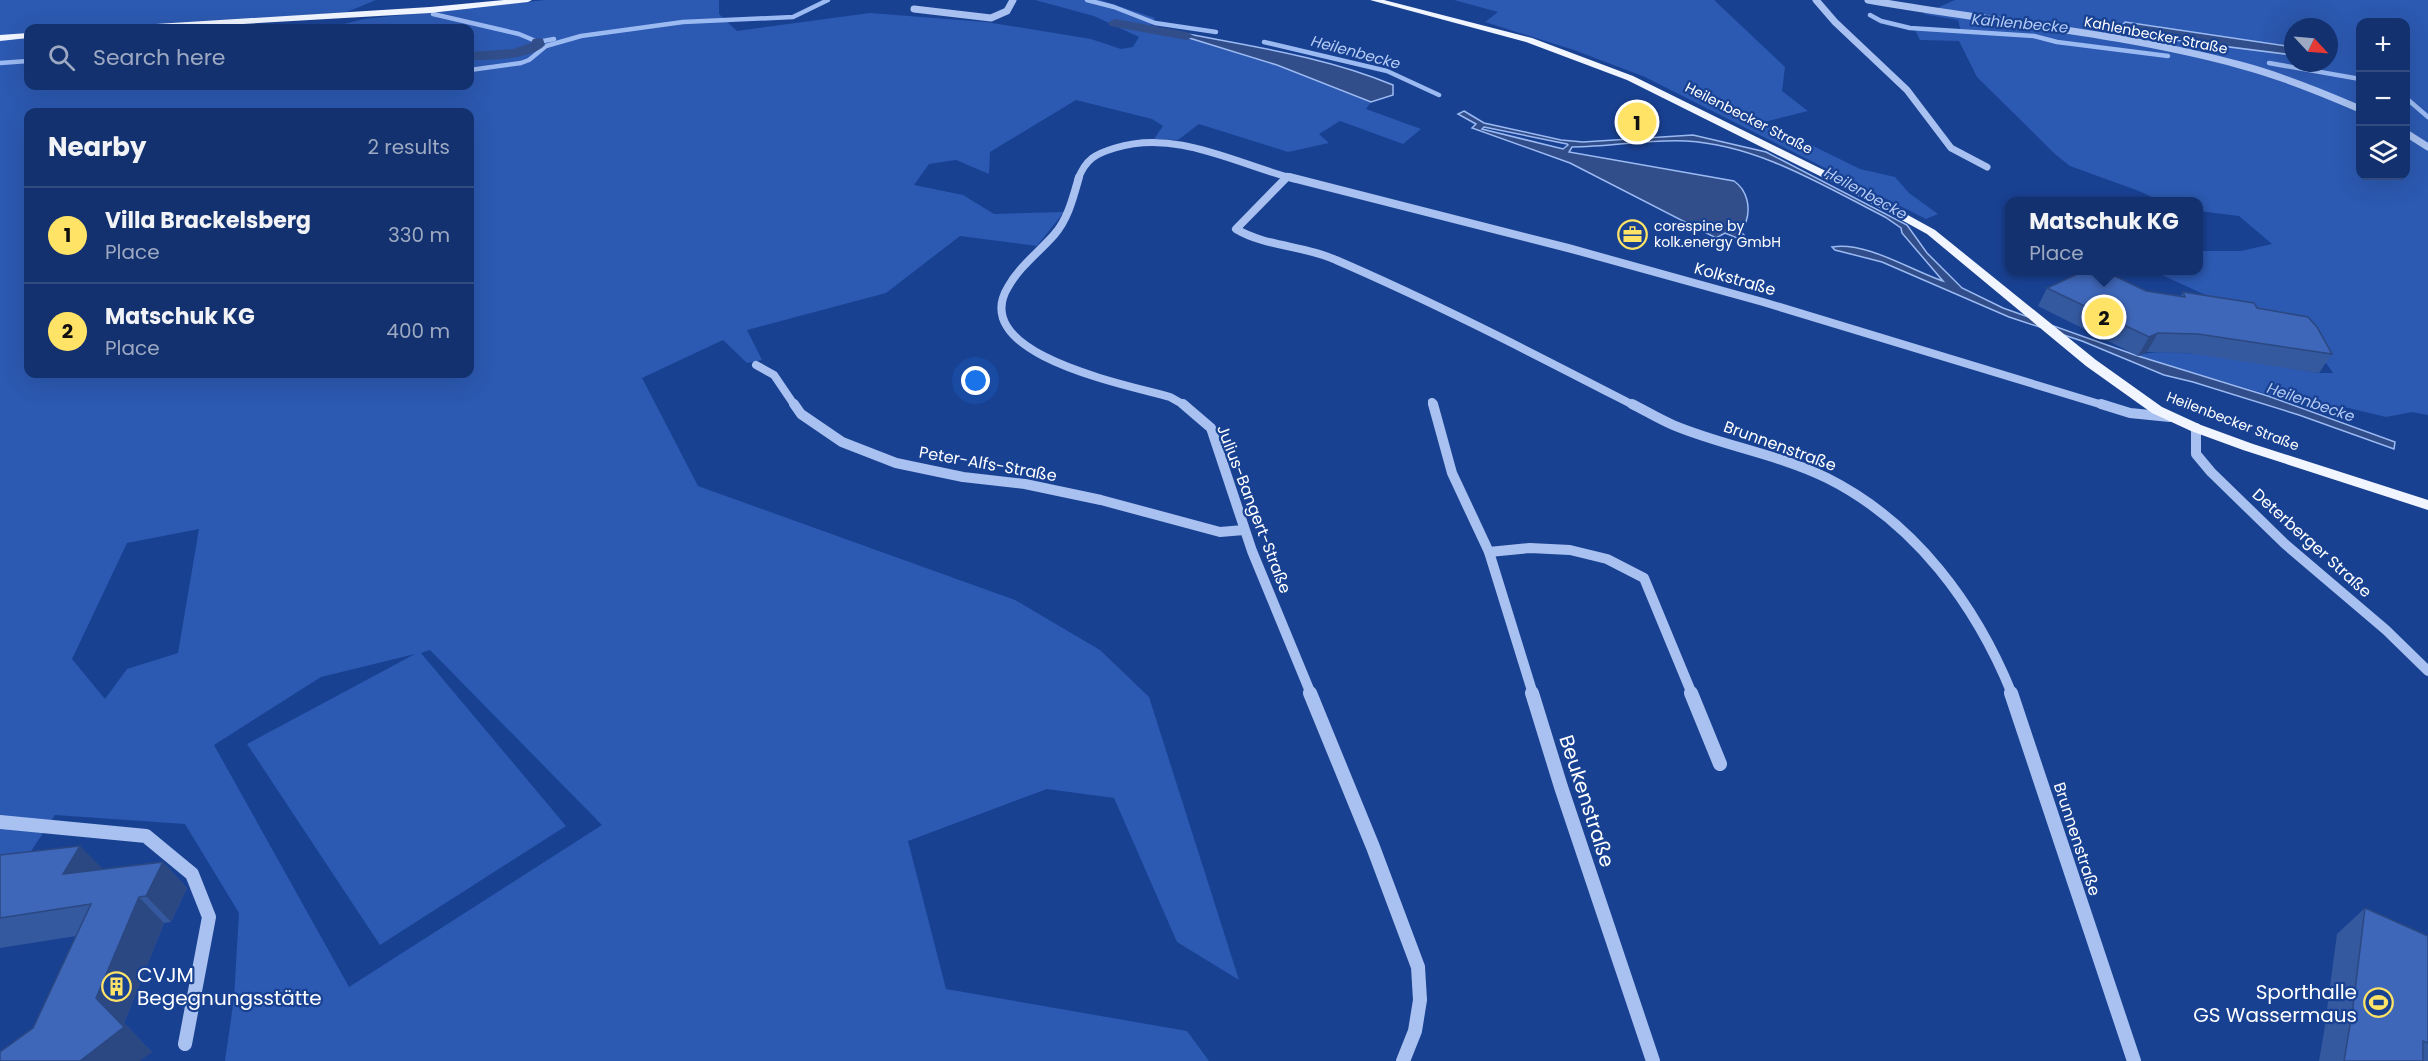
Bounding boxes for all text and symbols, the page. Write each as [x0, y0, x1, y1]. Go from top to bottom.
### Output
water label: Kahlenbecke [1971, 8, 2069, 38]
street label: Kahlenbecker Straße [2083, 11, 2230, 59]
north arrow [2284, 18, 2338, 72]
map controls [2356, 18, 2410, 180]
button: + [2356, 18, 2410, 72]
search box [24, 24, 474, 90]
water label: Heilenbecke [1309, 30, 1403, 74]
icon: search [45, 41, 78, 74]
text: Search here [93, 42, 226, 73]
button: − [2356, 72, 2410, 126]
street label: Heilenbecker Straße [1682, 77, 1816, 159]
pin: 1 [1618, 100, 1656, 144]
button: layers [2356, 126, 2410, 180]
text: Nearby [48, 129, 146, 165]
text: 2 results [367, 133, 450, 161]
water label: Heilenbecke [1821, 162, 1911, 224]
popup [2005, 197, 2203, 275]
text: Villa Brackelsberg [105, 205, 311, 236]
text: Matschuk KG [2029, 206, 2179, 237]
place label: corespine by kolk.energy GmbH [1654, 216, 1781, 252]
office icon: corespine by kolk.energy GmbH [1617, 218, 1649, 250]
text: 1 [64, 221, 71, 249]
text: 330 m [388, 221, 450, 249]
text: Place [105, 238, 160, 266]
text: Place [2029, 239, 2084, 267]
street label: Kolkstraße [1692, 256, 1779, 302]
pin: 2 [2084, 294, 2124, 340]
text: Matschuk KG [105, 301, 255, 332]
text: 2 [62, 317, 73, 345]
text: 400 m [386, 317, 450, 345]
text: Place [105, 334, 160, 362]
your location [961, 366, 990, 395]
water label: Heilenbecke [2264, 377, 2358, 427]
street label: Heilenbecker Straße [2164, 386, 2303, 456]
street label: Brunnenstraße [1720, 415, 1840, 477]
street label: Julius-Bangert-Straße [1211, 421, 1297, 597]
street label: Peter-Alfs-Straße [917, 441, 1059, 487]
street label: Deterberger Straße [2247, 483, 2377, 603]
street label: Beukenstraße [1552, 731, 1622, 871]
street label: Brunnenstraße [2048, 779, 2106, 899]
place label: CVJM Begegnungsstätte [137, 961, 322, 1012]
building icon: CVJM Begegnungsstätte [100, 970, 132, 1002]
place label: Sporthalle GS Wassermaus [2193, 978, 2357, 1029]
sports icon: Sporthalle GS Wassermaus [2362, 987, 2394, 1019]

